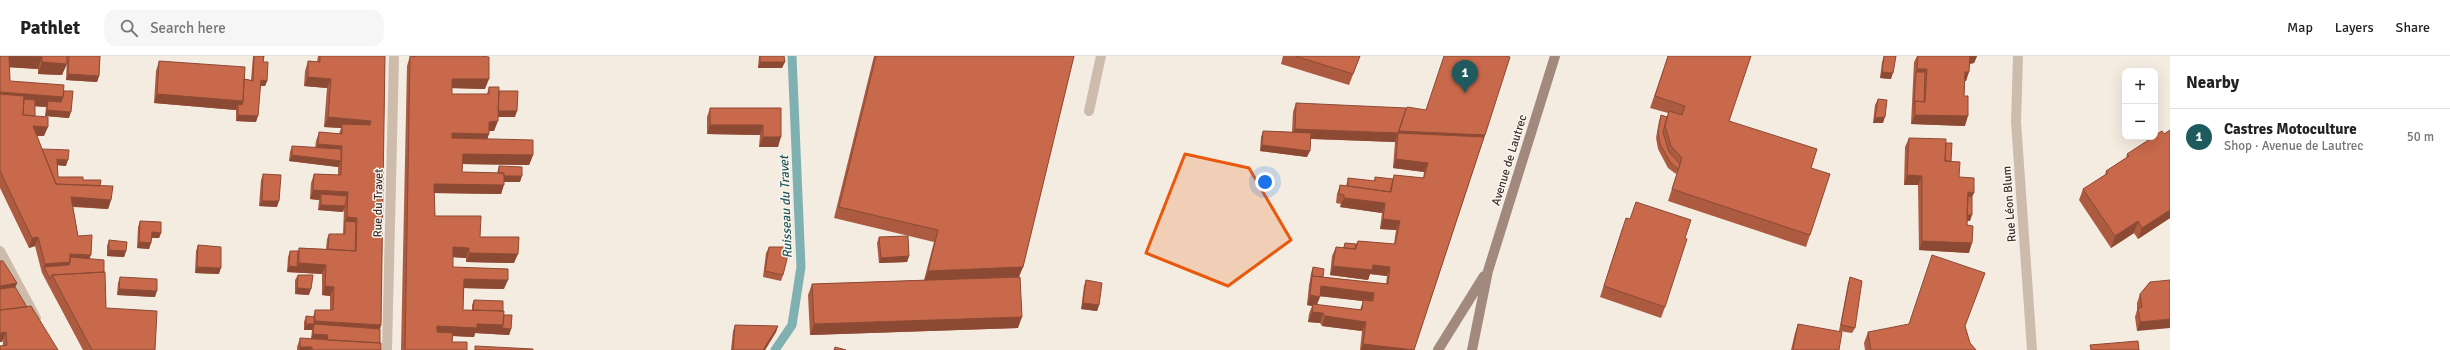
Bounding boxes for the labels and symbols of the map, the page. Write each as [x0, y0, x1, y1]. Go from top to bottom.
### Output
pin: 1 [1452, 60, 1478, 93]
street label: Avenue de Lautrec [1489, 113, 1530, 207]
water label: Ruisseau du Travet [776, 154, 796, 259]
street label: Rue Léon Blum [1999, 165, 2020, 243]
street label: Rue du Travet [370, 169, 387, 238]
your location [1255, 172, 1275, 192]

